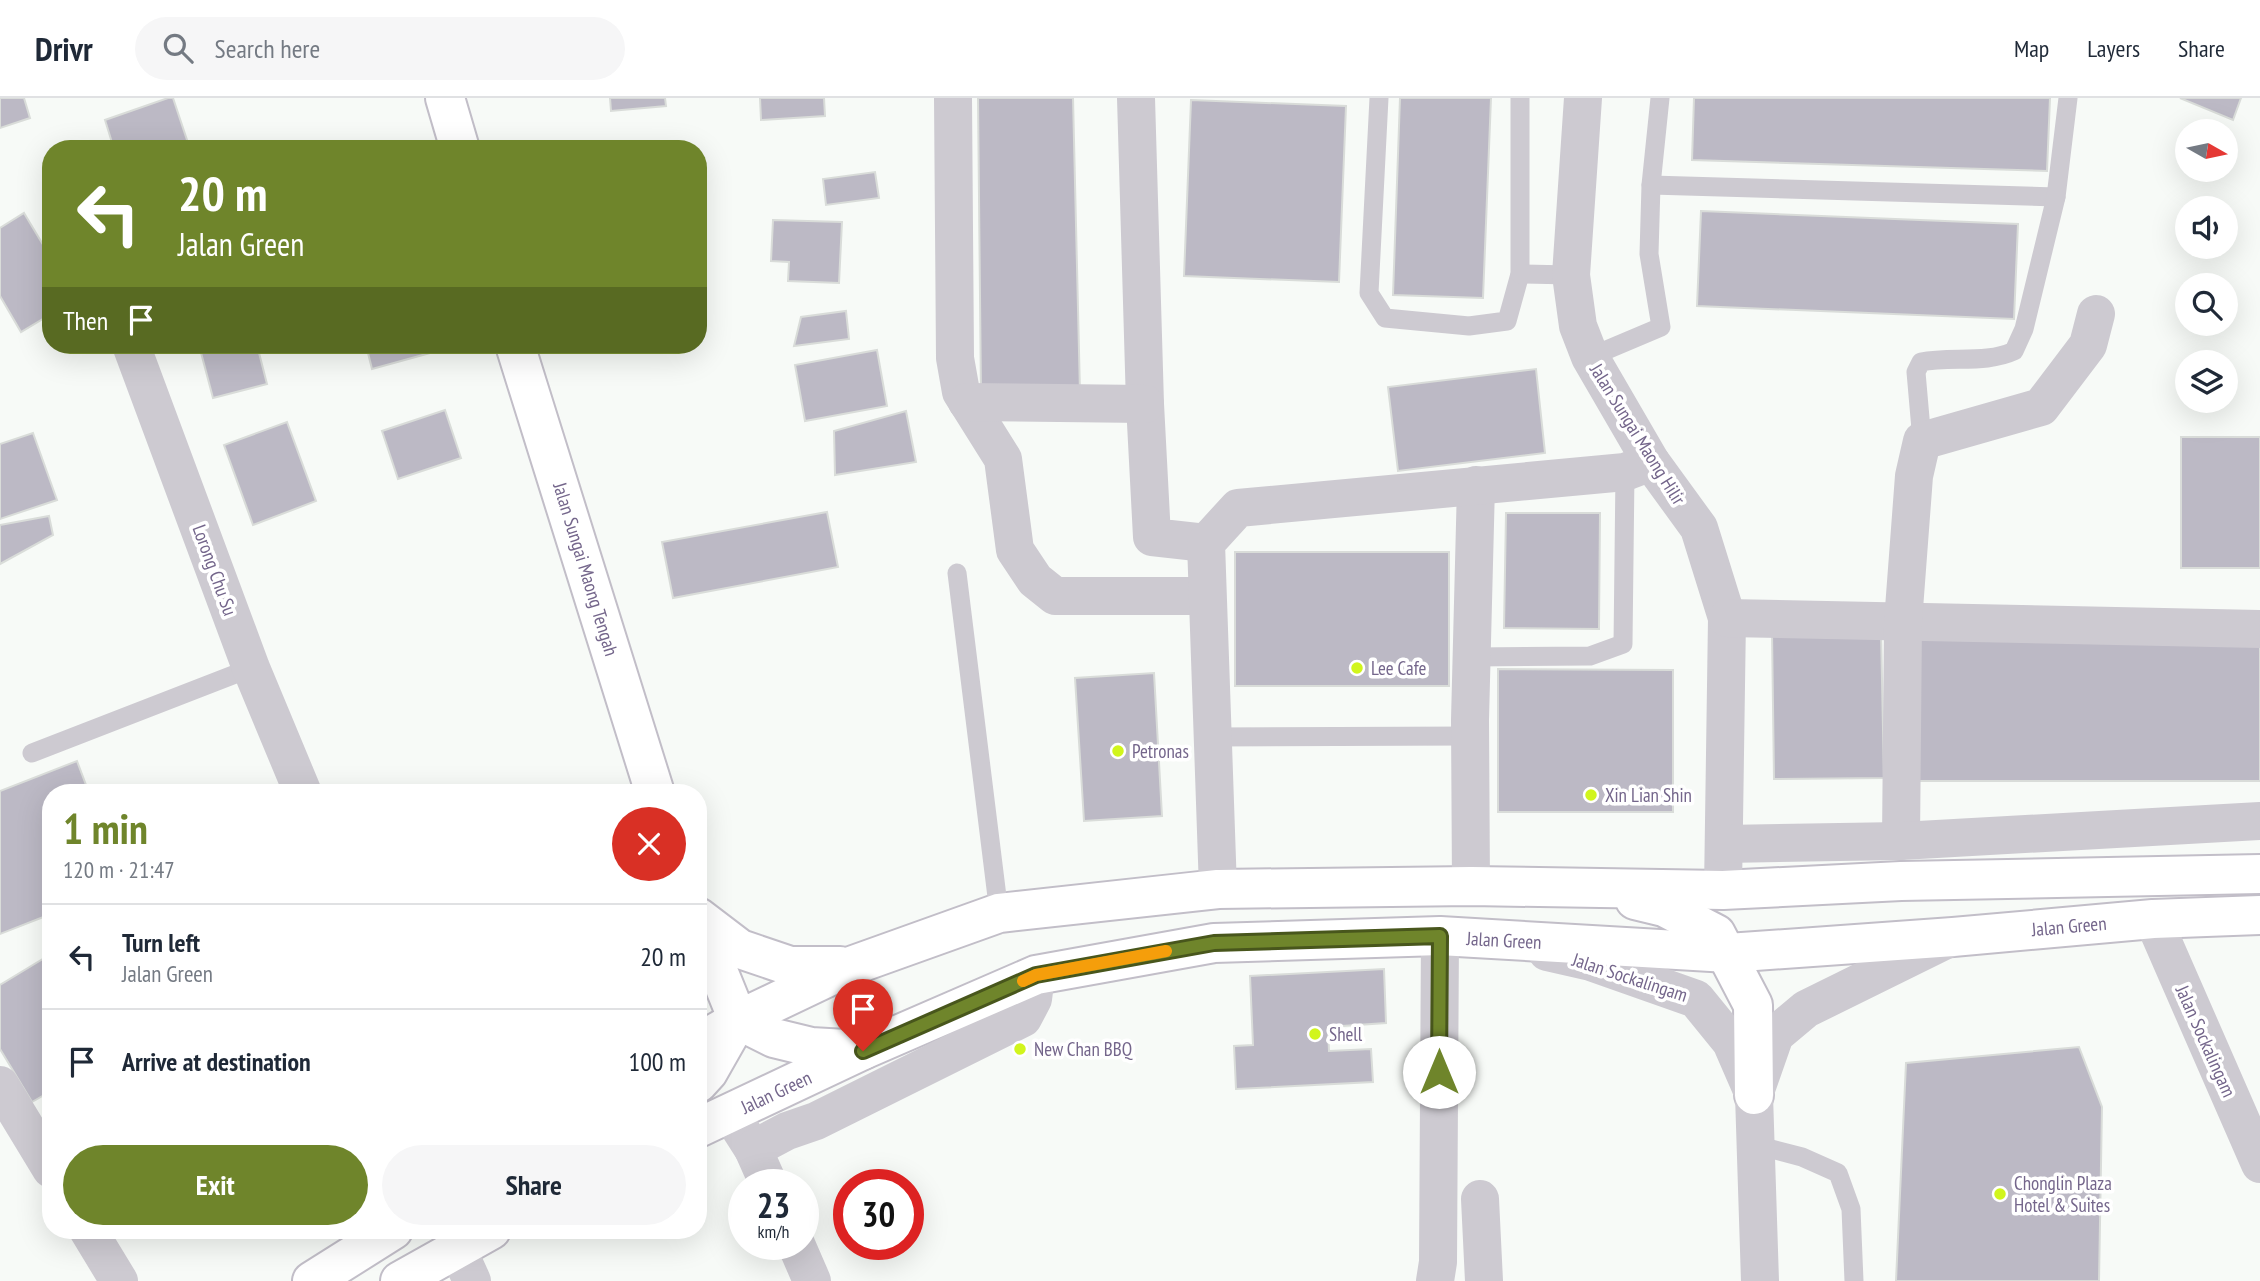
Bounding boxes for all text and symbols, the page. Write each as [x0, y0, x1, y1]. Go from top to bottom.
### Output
search box [135, 17, 625, 80]
text: Drivr [35, 27, 93, 70]
icon: search [159, 29, 197, 67]
text: Search here [215, 32, 320, 65]
text: Map [2014, 33, 2049, 64]
text: Layers [2087, 33, 2140, 64]
text: Share [2178, 33, 2225, 64]
north arrow [2175, 119, 2238, 182]
map controls [2175, 119, 2238, 413]
text: 20 m [178, 161, 267, 225]
icon: left [63, 168, 154, 259]
button: sound [2175, 196, 2238, 259]
text: Jalan Green [178, 223, 304, 265]
button: search [2175, 273, 2238, 336]
icon: arrive [122, 301, 160, 339]
text: Then [63, 304, 108, 337]
button: layers [2175, 350, 2238, 413]
street label: Jalan Sungai Maong Hilir [1584, 358, 1691, 510]
street label: Jalan Sungai Maong Tengah [548, 478, 624, 659]
street label: Lorong Chu Su [187, 521, 243, 619]
place label: Lee Cafe [1371, 656, 1426, 680]
marker: Lee Cafe [1349, 660, 1365, 676]
place label: Petronas [1132, 739, 1189, 763]
marker: Petronas [1110, 743, 1126, 759]
place label: Xin Lian Shin [1605, 783, 1692, 807]
marker: Xin Lian Shin [1583, 787, 1599, 803]
text: 1 min [63, 801, 148, 856]
button: close [612, 807, 686, 881]
text: 120 m · 21:47 [63, 855, 175, 884]
street label: Jalan Green [2030, 911, 2107, 941]
text: Turn left [122, 926, 200, 959]
street label: Jalan Green [1465, 926, 1542, 954]
icon: left [63, 938, 101, 976]
text: 20 m [640, 940, 686, 973]
street label: Jalan Sockalingam [1568, 947, 1691, 1007]
text: Jalan Green [122, 959, 213, 988]
pin [833, 979, 893, 1051]
street label: Jalan Sockalingam [2170, 981, 2241, 1101]
icon: arrive [844, 990, 882, 1028]
place label: Shell [1329, 1022, 1363, 1046]
marker: Shell [1307, 1026, 1323, 1042]
position arrow [1402, 1035, 1476, 1109]
place label: New Chan BBQ [1034, 1037, 1133, 1061]
marker: New Chan BBQ [1012, 1041, 1028, 1057]
icon: arrive [63, 1043, 101, 1081]
text: Arrive at destination [122, 1045, 311, 1078]
text: 100 m [628, 1045, 686, 1078]
street label: Jalan Green [736, 1065, 815, 1119]
button: Exit [63, 1145, 368, 1225]
button: Share [382, 1145, 686, 1225]
speed limit sign: 30 [833, 1169, 924, 1260]
place label: Chonglin Plaza Hotel & Suites [2014, 1171, 2112, 1217]
text: 23 [757, 1182, 790, 1228]
marker: Chonglin Plaza Hotel & Suites [1992, 1186, 2008, 1202]
text: km/h [758, 1220, 789, 1243]

